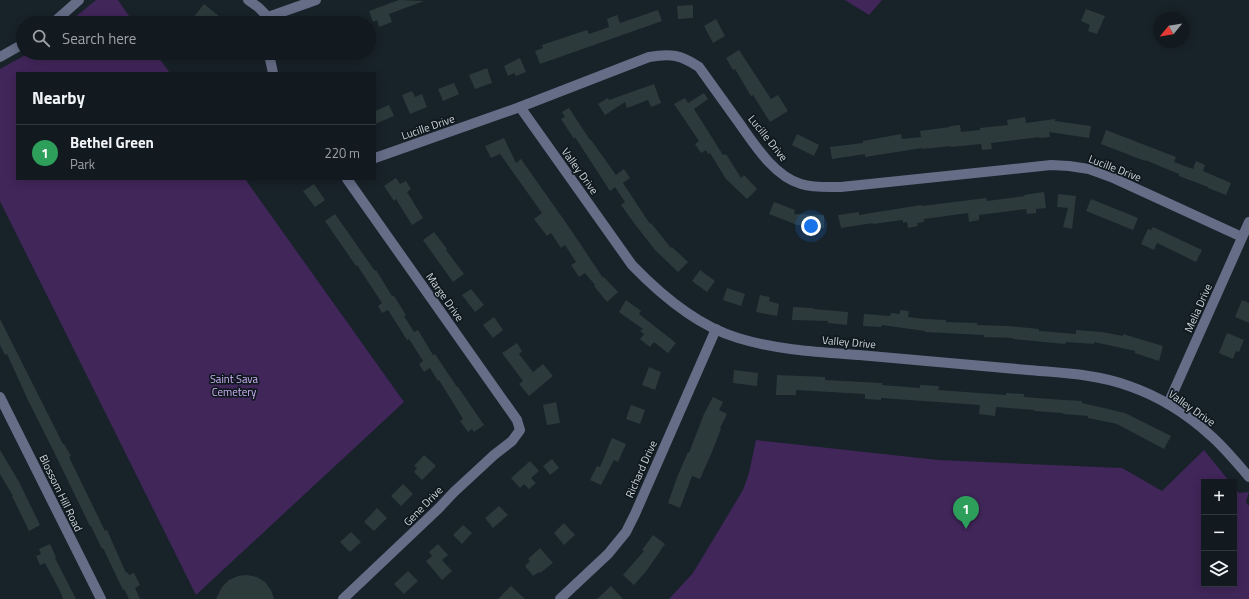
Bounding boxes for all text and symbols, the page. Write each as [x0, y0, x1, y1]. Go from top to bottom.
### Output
north arrow [1153, 12, 1189, 48]
search box [16, 16, 376, 60]
icon: search [30, 27, 52, 49]
text: Search here [62, 27, 136, 50]
text: Nearby [32, 85, 85, 111]
street label: Lucille Drive [399, 110, 457, 144]
street label: Lucille Drive [744, 111, 792, 165]
text: Bethel Green [70, 131, 154, 154]
text: 1 [41, 143, 49, 163]
text: 220 m [324, 143, 360, 163]
street label: Valley Drive [558, 144, 603, 198]
street label: Lucille Drive [1086, 151, 1144, 186]
text: Park [70, 154, 95, 174]
your location [801, 216, 821, 236]
street label: Marge Drive [422, 269, 468, 325]
street label: Melia Drive [1180, 281, 1216, 335]
street label: Valley Drive [821, 332, 877, 352]
park label: Saint Sava Cemetery [210, 371, 259, 400]
street label: Valley Drive [1165, 386, 1219, 430]
street label: Richard Drive [621, 437, 661, 500]
street label: Blossom Hill Road [35, 452, 87, 534]
map controls [1201, 479, 1237, 587]
button: + [1201, 479, 1237, 515]
street label: Gene Drive [400, 482, 447, 530]
pin: 1 [953, 496, 979, 529]
button: − [1201, 515, 1237, 551]
button: layers [1201, 551, 1237, 587]

